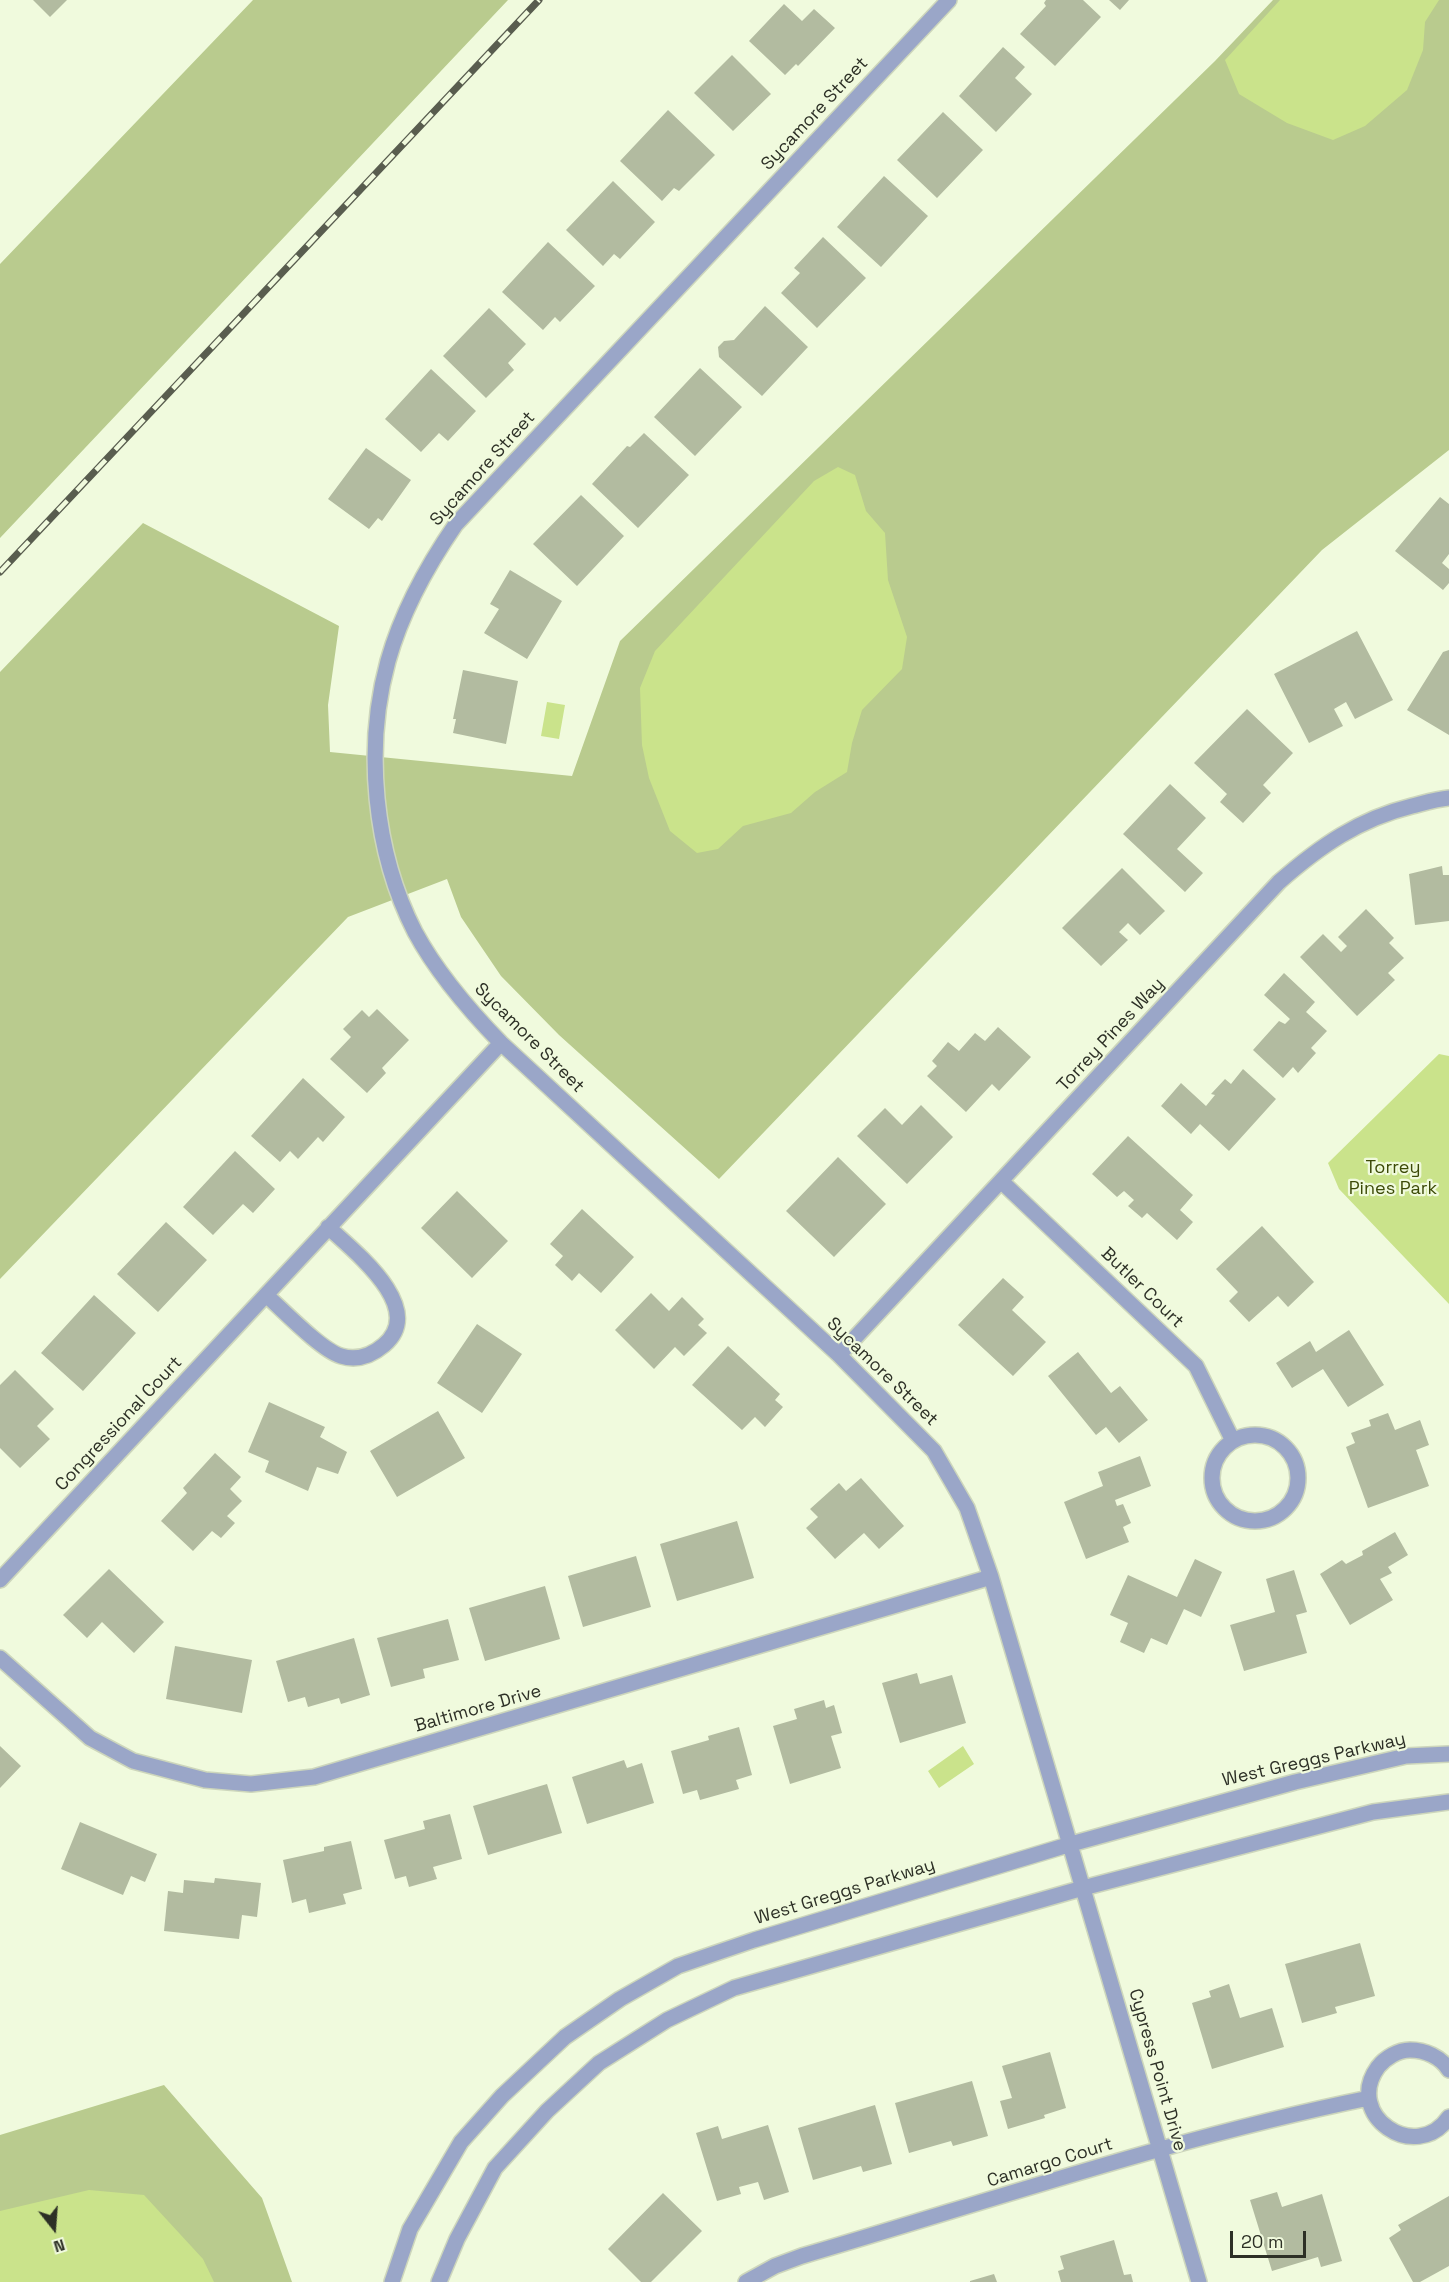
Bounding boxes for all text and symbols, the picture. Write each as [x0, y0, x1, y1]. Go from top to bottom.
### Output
street label: Sycamore Street [757, 53, 873, 175]
street label: Sycamore Street [426, 407, 540, 531]
street label: Torrey Pines Way [1053, 974, 1169, 1096]
street label: Sycamore Street [470, 979, 588, 1097]
park label: Torrey Pines Park [1349, 1157, 1437, 1200]
street label: Butler Court [1096, 1243, 1188, 1333]
street label: Sycamore Street [822, 1313, 942, 1431]
street label: Congressional Court [51, 1352, 187, 1496]
street label: Baltimore Drive [412, 1681, 544, 1737]
street label: West Greggs Parkway [1220, 1728, 1408, 1792]
street label: West Greggs Parkway [752, 1854, 938, 1930]
street label: Cypress Point Drive [1123, 1986, 1191, 2154]
street label: Camargo Court [985, 2134, 1115, 2192]
north arrow [24, 2198, 84, 2258]
scale bar [1233, 2219, 1310, 2257]
text: 20 m [1241, 2230, 1284, 2253]
text: N [51, 2234, 68, 2257]

